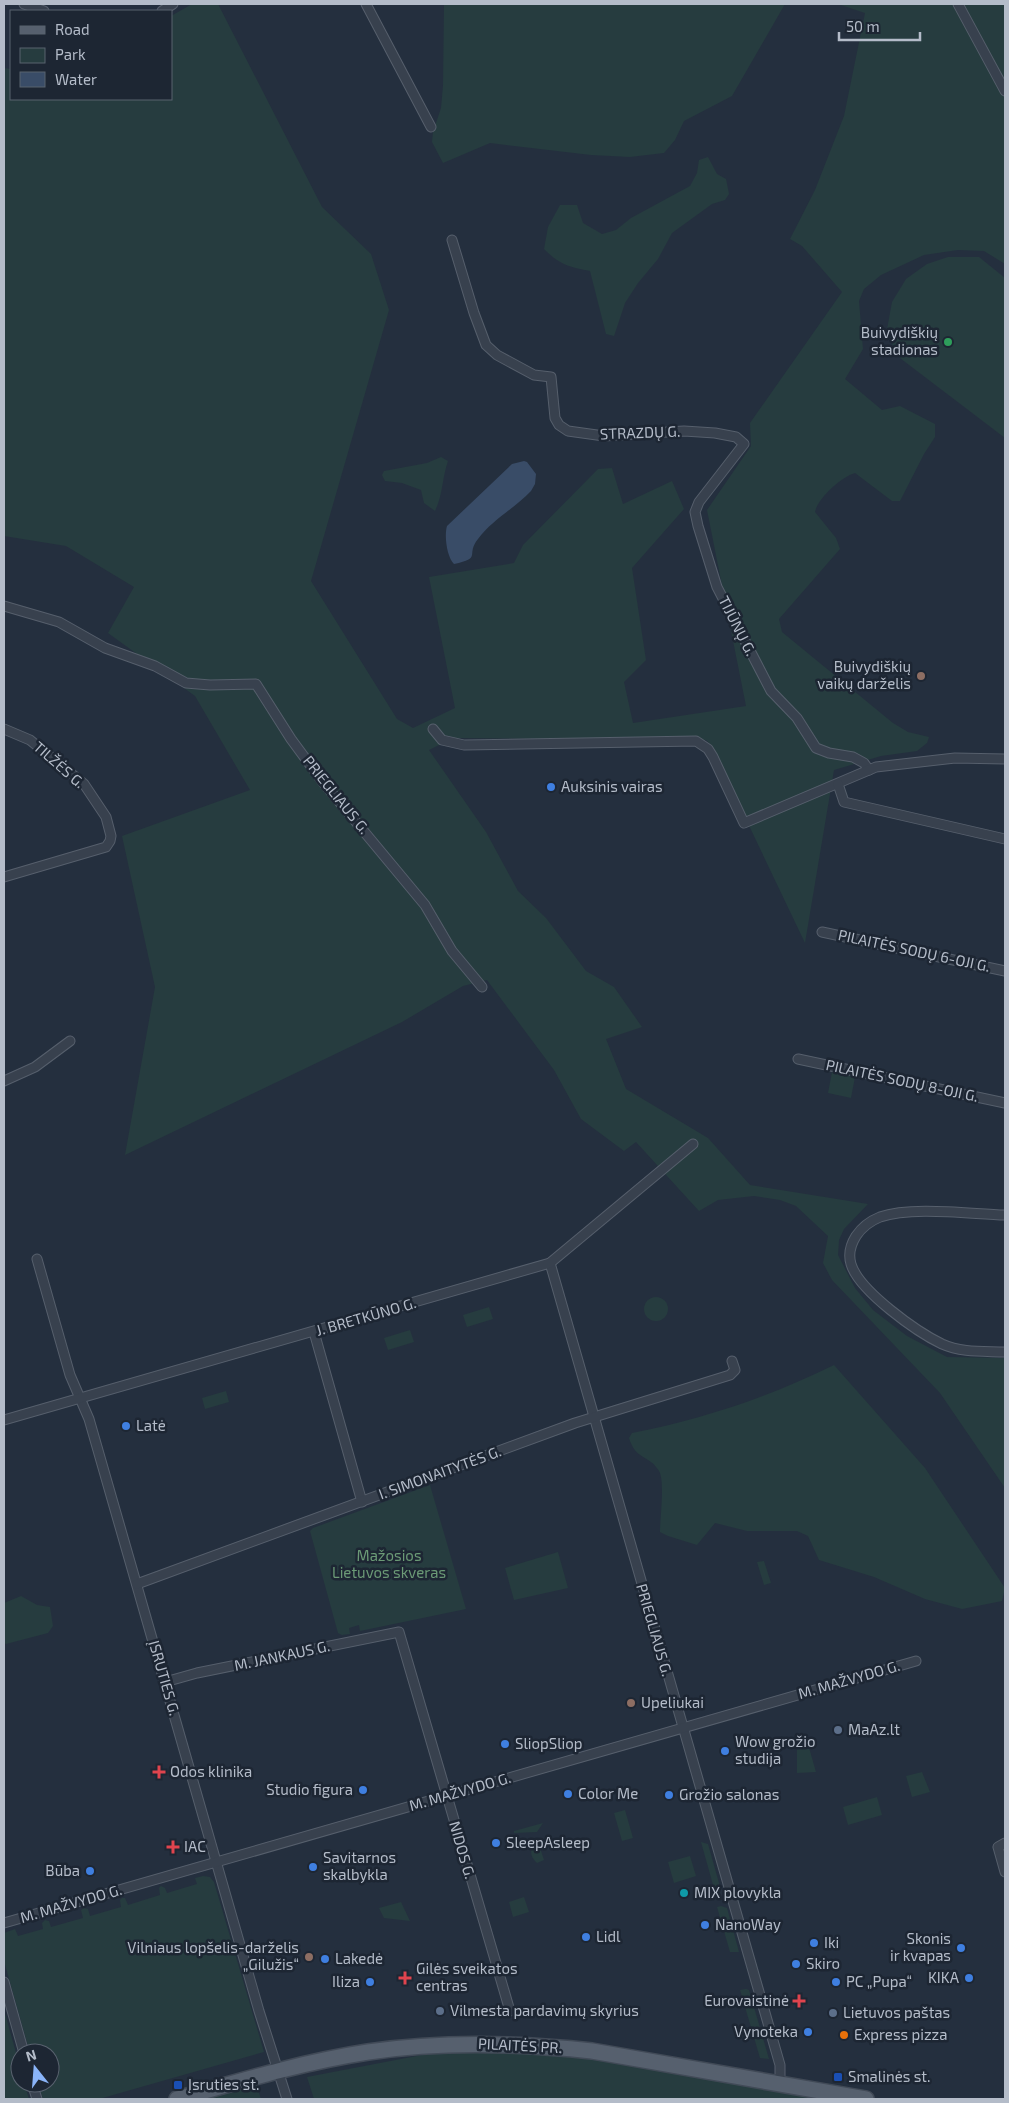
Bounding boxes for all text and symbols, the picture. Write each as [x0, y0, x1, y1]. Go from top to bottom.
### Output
legend [10, 10, 172, 100]
scale bar [839, 10, 920, 42]
text: 50 m [846, 17, 880, 35]
text: Road [55, 20, 90, 38]
text: Park [55, 45, 86, 63]
text: Water [55, 70, 97, 88]
place label: Buivydiškių stadionas [861, 323, 938, 358]
marker: Buivydiškių stadionas [942, 336, 954, 348]
street label: STRAZDŲ G. [599, 422, 680, 442]
street label: TIJŪNŲ G. [715, 593, 761, 658]
place label: Buivydiškių vaikų darželis [817, 657, 911, 692]
marker: Buivydiškių vaikų darželis [915, 670, 927, 682]
street label: TILŽĖS G. [30, 737, 89, 791]
street label: PRIEGLIAUS G. [300, 752, 374, 837]
place label: Auksinis vairas [561, 777, 663, 795]
marker: Auksinis vairas [545, 781, 557, 793]
street label: PILAITĖS SODŲ 6-OJI G. [837, 925, 992, 975]
street label: PILAITĖS SODŲ 8-OJI G. [824, 1055, 980, 1105]
street label: J. BRETKŪNO G. [314, 1293, 418, 1339]
place label: Latė [136, 1416, 166, 1434]
marker: Latė [120, 1420, 132, 1432]
street label: I. SIMONAITYTĖS G. [376, 1442, 503, 1503]
park label: Mažosios Lietuvos skveras [332, 1546, 446, 1581]
street label: PRIEGLIAUS G. [633, 1581, 677, 1678]
street label: M. JANKAUS G. [232, 1636, 331, 1674]
street label: ĮSRUTIES G. [146, 1638, 184, 1717]
street label: M. MAŽVYDO G. [796, 1656, 902, 1702]
place label: Upeliukai [641, 1693, 704, 1711]
marker: Upeliukai [625, 1697, 637, 1709]
place label: MaAz.lt [848, 1720, 900, 1738]
marker: MaAz.lt [832, 1724, 844, 1736]
place label: Wow grožio studija [735, 1732, 815, 1768]
place label: SliopSliop [515, 1734, 583, 1752]
marker: SliopSliop [499, 1738, 511, 1750]
marker: Wow grožio studija [719, 1745, 731, 1757]
place label: Odos klinika [170, 1762, 252, 1780]
marker: Odos klinika [152, 1765, 166, 1779]
street label: M. MAŽVYDO G. [407, 1768, 513, 1814]
place label: Studio figura [266, 1780, 353, 1798]
marker: Studio figura [357, 1784, 369, 1796]
place label: Color Me [578, 1784, 638, 1802]
place label: Grožio salonas [679, 1785, 779, 1803]
marker: Color Me [562, 1788, 574, 1800]
marker: Grožio salonas [663, 1789, 675, 1801]
street label: NIDOS G. [446, 1819, 480, 1881]
place label: SleepAsleep [506, 1833, 590, 1851]
place label: IAC [184, 1837, 206, 1855]
marker: SleepAsleep [490, 1837, 502, 1849]
marker: IAC [166, 1840, 180, 1854]
place label: Savitarnos skalbykla [323, 1848, 396, 1883]
place label: Būba [45, 1861, 80, 1879]
marker: Savitarnos skalbykla [307, 1861, 319, 1873]
marker: Būba [84, 1865, 96, 1877]
street label: M. MAŽVYDO G. [18, 1880, 124, 1926]
place label: MIX plovykla [694, 1883, 781, 1901]
marker: MIX plovykla [678, 1887, 690, 1899]
place label: NanoWay [715, 1915, 781, 1933]
marker: NanoWay [699, 1919, 711, 1931]
place label: Lidl [596, 1927, 621, 1945]
place label: Skonis ir kvapas [890, 1929, 951, 1964]
marker: Lidl [580, 1931, 592, 1943]
place label: Iki [824, 1933, 839, 1951]
marker: Iki [808, 1937, 820, 1949]
place label: Vilniaus lopšelis-darželis „Gilužis“ [127, 1938, 299, 1973]
marker: Skonis ir kvapas [955, 1942, 967, 1954]
place label: Lakedė [335, 1949, 383, 1967]
marker: Vilniaus lopšelis-darželis „Gilužis“ [303, 1951, 315, 1963]
marker: Lakedė [319, 1953, 331, 1965]
place label: Skiro [806, 1954, 840, 1972]
marker: Skiro [790, 1958, 802, 1970]
place label: Gilės sveikatos centras [416, 1959, 518, 1994]
place label: KIKA [928, 1968, 960, 1986]
marker: Gilės sveikatos centras [398, 1971, 412, 1985]
place label: Iliza [332, 1972, 360, 1990]
place label: PC „Pupa“ [846, 1972, 912, 1990]
marker: KIKA [963, 1972, 975, 1984]
marker: Iliza [364, 1976, 376, 1988]
marker: PC „Pupa“ [830, 1976, 842, 1988]
place label: Eurovaistinė [704, 1991, 789, 2009]
marker: Eurovaistinė [793, 1995, 805, 2007]
place label: Vilmesta pardavimų skyrius [450, 2001, 639, 2019]
place label: Lietuvos paštas [843, 2003, 950, 2021]
marker: Vilmesta pardavimų skyrius [434, 2005, 446, 2017]
marker: Lietuvos paštas [827, 2007, 839, 2019]
place label: Vynoteka [734, 2022, 798, 2040]
place label: Express pizza [854, 2025, 947, 2043]
marker: Vynoteka [802, 2026, 814, 2038]
marker: Express pizza [838, 2029, 850, 2041]
street label: PILAITĖS PR. [478, 2034, 563, 2056]
north arrow [10, 2043, 60, 2093]
text: N [24, 2045, 38, 2065]
place label: Smalinės st. [848, 2067, 930, 2085]
marker: Smalinės st. [832, 2071, 844, 2083]
place label: Įsruties st. [188, 2075, 259, 2093]
marker: Įsruties st. [172, 2079, 184, 2091]

